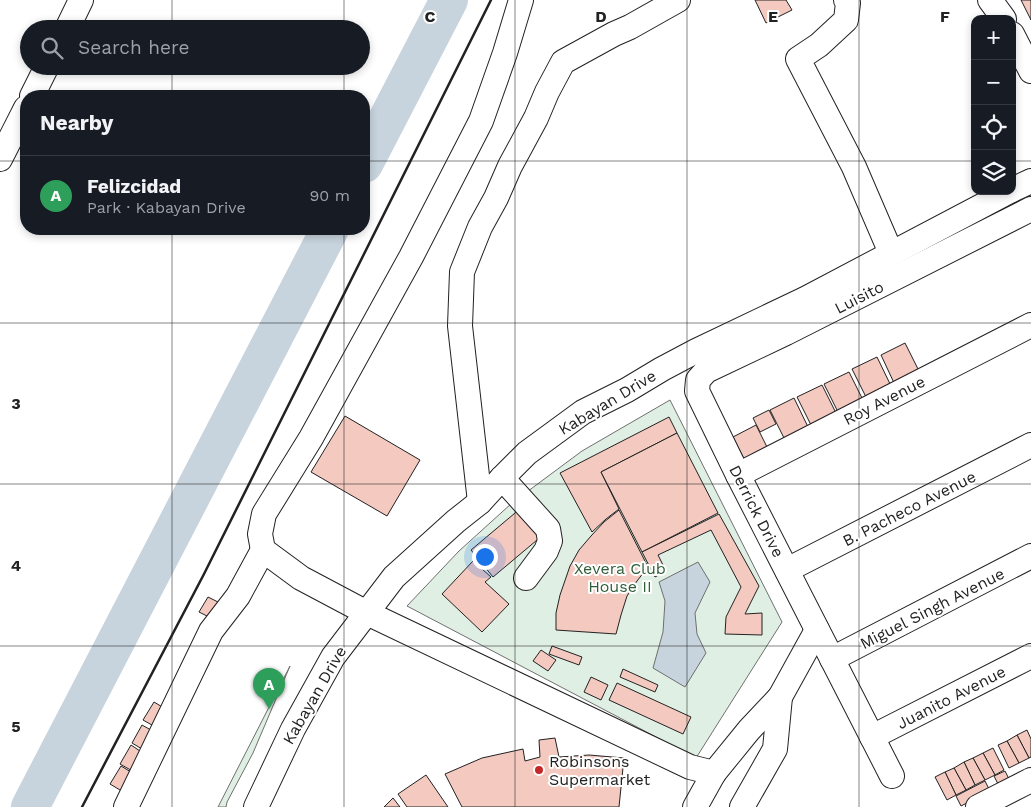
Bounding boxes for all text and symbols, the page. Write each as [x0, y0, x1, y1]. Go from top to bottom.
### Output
text: C [425, 7, 436, 26]
text: D [595, 7, 607, 26]
text: E [768, 7, 778, 26]
text: F [940, 7, 950, 26]
map controls [971, 15, 1016, 195]
button: + [971, 15, 1016, 60]
search box [20, 20, 370, 75]
icon: search [38, 34, 66, 62]
text: Search here [78, 36, 189, 59]
button: − [971, 60, 1016, 105]
button: locate [971, 105, 1016, 150]
text: Nearby [40, 110, 113, 135]
button: layers [971, 150, 1016, 195]
text: Felizcidad [87, 175, 181, 198]
text: A [51, 186, 61, 205]
text: 90 m [309, 186, 350, 205]
text: Park · Kabayan Drive [87, 198, 246, 217]
street label: Luisito [832, 277, 887, 318]
street label: Kabayan Drive [555, 366, 659, 439]
street label: Roy Avenue [840, 372, 928, 429]
text: 3 [11, 394, 21, 413]
street label: Derrick Drive [725, 462, 788, 561]
street label: B. Pacheco Avenue [839, 467, 979, 550]
your location [472, 544, 498, 570]
text: 4 [11, 556, 21, 575]
park label: Xevera Club House II [574, 559, 666, 596]
street label: Miguel Singh Avenue [857, 564, 1008, 653]
street label: Kabayan Drive [279, 643, 350, 748]
street label: Juanito Avenue [894, 662, 1009, 733]
pin: A [253, 668, 285, 709]
text: 5 [11, 717, 21, 736]
place label: Robinsons Supermarket [549, 752, 650, 789]
marker: Robinsons Supermarket [533, 764, 545, 776]

